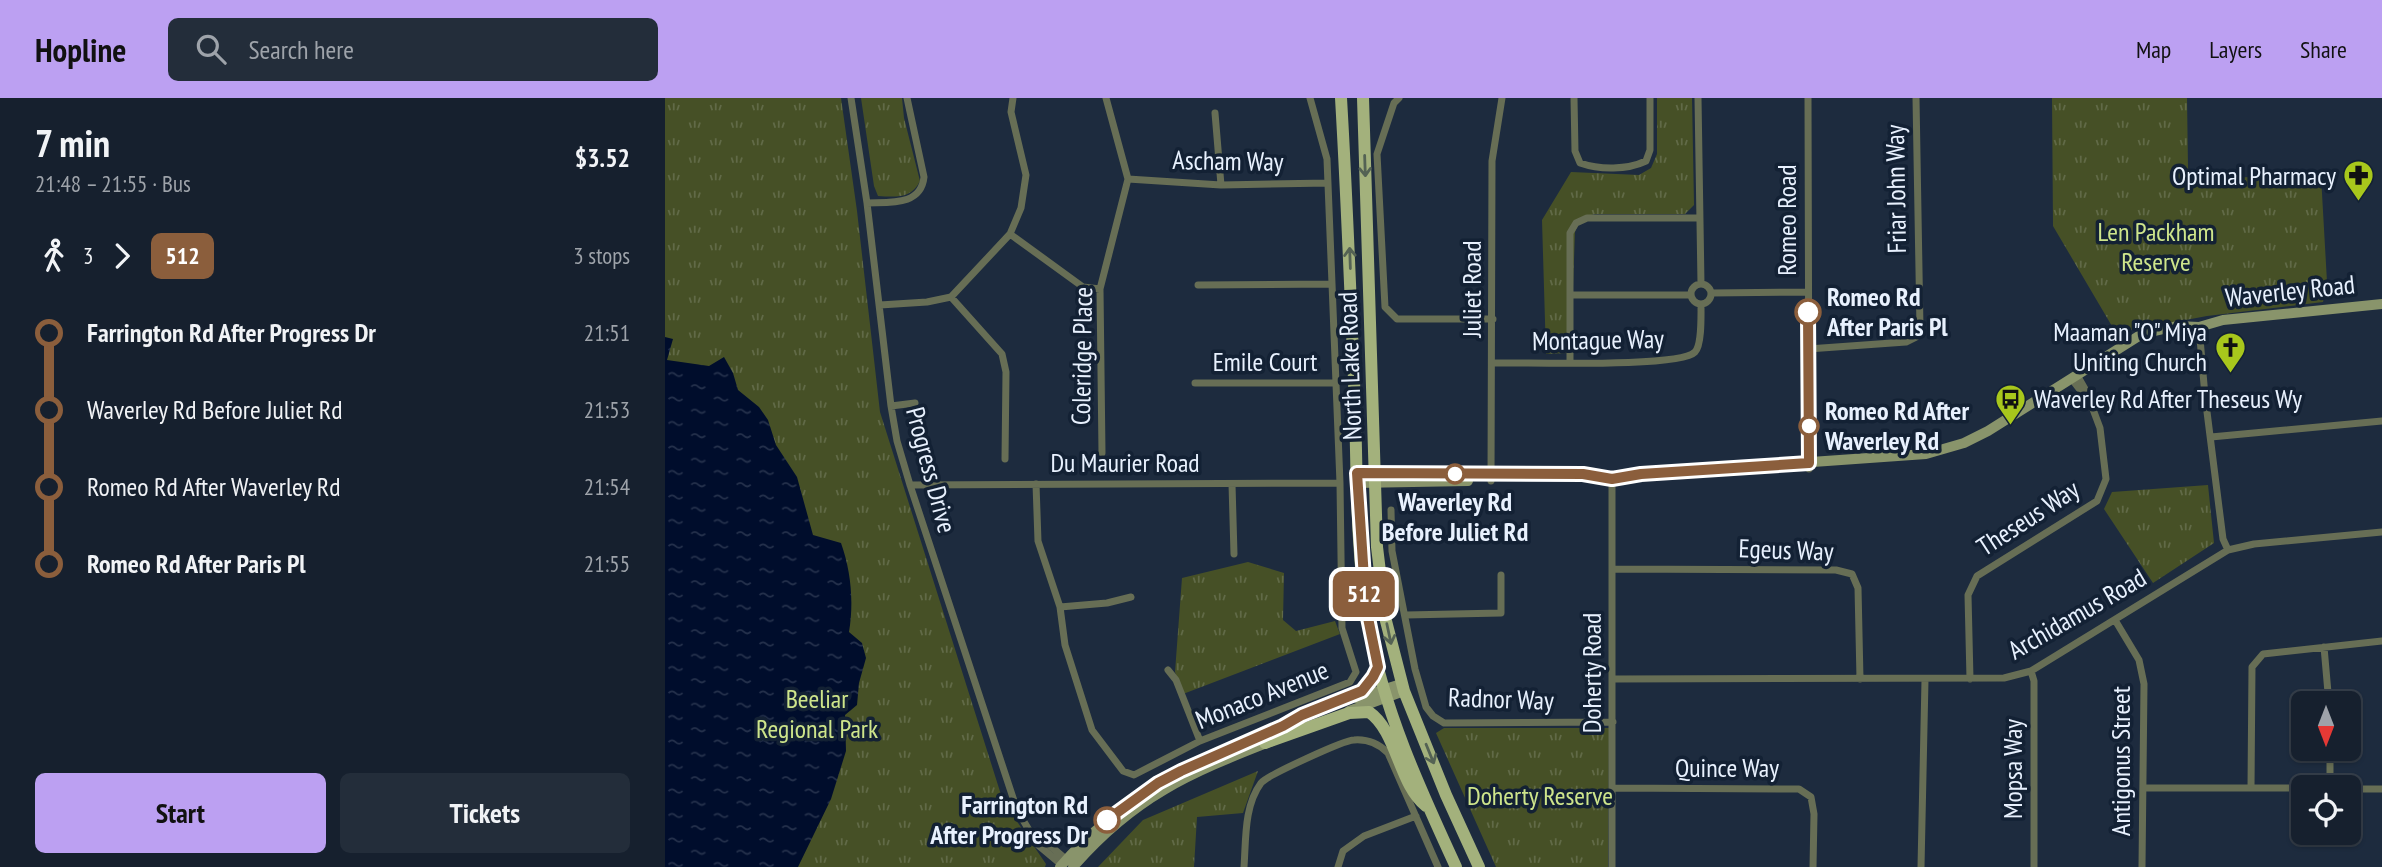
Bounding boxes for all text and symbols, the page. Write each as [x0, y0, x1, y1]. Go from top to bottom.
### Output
search box [168, 18, 658, 81]
text: Hopline [35, 28, 126, 71]
icon: search [192, 30, 230, 68]
text: Search here [248, 33, 354, 66]
text: Map [2136, 34, 2171, 65]
text: Layers [2209, 34, 2262, 65]
text: Share [2300, 34, 2347, 65]
text: 7 min [35, 118, 110, 167]
street label: Friar John Way [1878, 124, 1913, 254]
text: $3.52 [575, 141, 630, 174]
street label: Ascham Way [1172, 143, 1284, 178]
one-way arrow [1359, 154, 1372, 177]
place label: Optimal Pharmacy [2172, 159, 2336, 192]
pharmacy icon: Optimal Pharmacy [2342, 159, 2376, 203]
street label: Romeo Road [1770, 164, 1803, 276]
text: 21:48 – 21:55 · Bus [35, 169, 191, 198]
park label: Len Packham Reserve [2098, 215, 2214, 278]
icon: walk [35, 237, 73, 275]
icon: forward [103, 237, 141, 275]
text: 512 [165, 240, 200, 271]
street label: Juliet Road [1455, 240, 1488, 339]
text: 3 [83, 241, 93, 270]
text: 3 stops [573, 241, 630, 270]
one-way arrow [1343, 247, 1356, 270]
street label: Waverley Road [2223, 267, 2356, 314]
place label: Romeo Rd After Paris Pl [1826, 280, 1948, 343]
street label: Coleridge Place [1064, 286, 1099, 425]
street label: North Lake Road [1330, 291, 1369, 441]
marker: Romeo Rd After Paris Pl [1795, 299, 1821, 325]
place label: Maaman "O" Miya Uniting Church [2053, 315, 2207, 378]
text: Farrington Rd After Progress Dr [87, 316, 376, 349]
text: 21:51 [584, 318, 630, 347]
street label: Montague Way [1532, 322, 1664, 357]
church icon: Maaman "O" Miya Uniting Church [2213, 330, 2247, 374]
street label: Emile Court [1213, 345, 1317, 378]
bus stop icon: Waverley Rd After Theseus Wy [1994, 382, 2028, 426]
place label: Waverley Rd After Theseus Wy [2034, 382, 2302, 415]
text: Waverley Rd Before Juliet Rd [87, 393, 343, 426]
place label: Romeo Rd After Waverley Rd [1824, 394, 1970, 457]
text: 21:53 [584, 395, 630, 424]
street label: Progress Drive [899, 403, 964, 536]
marker: Romeo Rd After Waverley Rd [1799, 416, 1819, 436]
street label: Du Maurier Road [1050, 446, 1200, 479]
marker: Waverley Rd Before Juliet Rd [1445, 464, 1465, 484]
text: Romeo Rd After Waverley Rd [87, 470, 341, 503]
text: 21:54 [584, 472, 630, 501]
street label: Theseus Way [1970, 472, 2085, 563]
place label: Waverley Rd Before Juliet Rd [1382, 485, 1528, 548]
street label: Egeus Way [1738, 531, 1834, 568]
text: Romeo Rd After Paris Pl [87, 547, 306, 580]
text: 21:55 [584, 549, 630, 578]
street label: Archidamus Road [2002, 561, 2152, 666]
line badge: 512 [1324, 571, 1404, 617]
text: 512 [1347, 578, 1381, 609]
street label: Doherty Road [1575, 613, 1608, 733]
one-way arrow [1382, 622, 1396, 645]
street label: Monaco Avenue [1191, 653, 1333, 736]
street label: Radnor Way [1448, 680, 1555, 717]
park label: Beeliar Regional Park [756, 682, 878, 745]
street label: Antigonus Street [2104, 686, 2137, 836]
north arrow [2291, 691, 2361, 761]
map controls [2291, 691, 2361, 845]
street label: Mopsa Way [1996, 719, 2029, 819]
one-way arrow [1424, 742, 1437, 764]
street label: Quince Way [1675, 751, 1779, 784]
button: Start [35, 773, 326, 853]
button: Tickets [340, 773, 630, 853]
button: locate [2291, 775, 2361, 845]
park label: Doherty Reserve [1467, 779, 1613, 812]
place label: Farrington Rd After Progress Dr [929, 788, 1088, 851]
marker: Farrington Rd After Progress Dr [1094, 807, 1120, 833]

